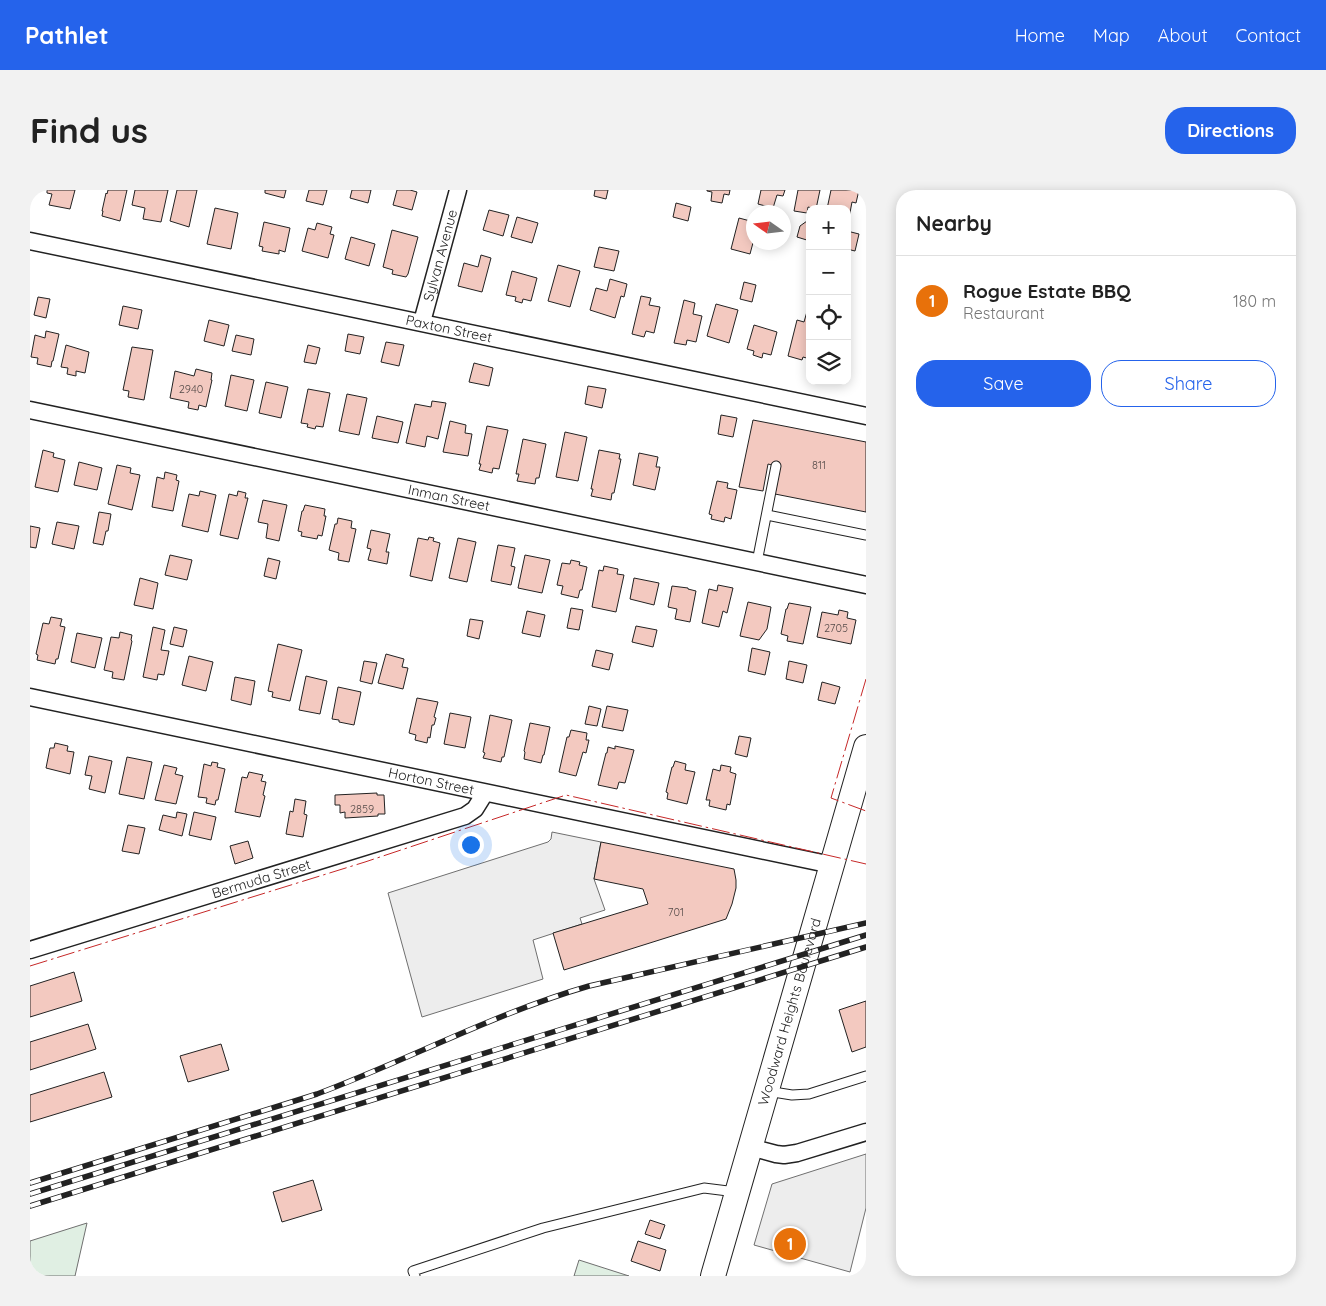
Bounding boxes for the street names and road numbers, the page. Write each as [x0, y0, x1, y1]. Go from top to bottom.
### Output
street label: Sylvan Avenue [419, 207, 461, 303]
street label: Paxton Street [404, 311, 494, 347]
street label: Inman Street [406, 480, 492, 515]
street label: Horton Street [387, 763, 476, 799]
street label: Bermuda Street [210, 855, 313, 902]
street label: Woodward Heights Boulevard [754, 916, 825, 1108]

